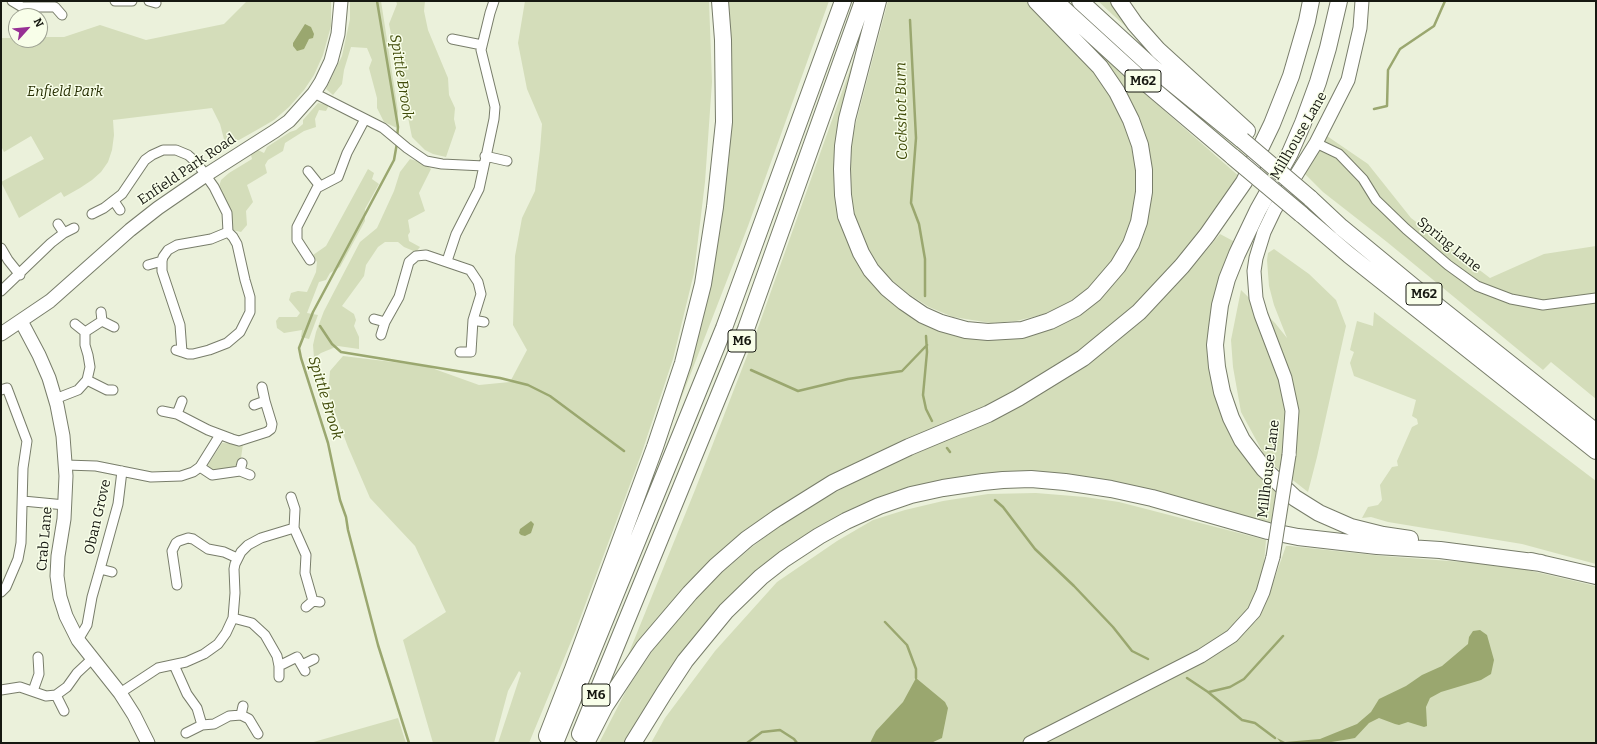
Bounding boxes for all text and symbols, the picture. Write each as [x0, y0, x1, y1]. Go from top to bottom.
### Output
north arrow [8, 8, 48, 48]
text: N [31, 16, 46, 30]
water label: Spittle Brook [385, 33, 417, 121]
water label: Cockshot Burn [892, 62, 912, 160]
road number: M62 [1125, 70, 1161, 92]
park label: Enfield Park [27, 84, 103, 100]
street label: Millhouse Lane [1267, 89, 1331, 183]
street label: Enfield Park Road [135, 131, 239, 209]
street label: Spring Lane [1414, 214, 1484, 276]
road number: M62 [1406, 283, 1442, 305]
road number: M6 [728, 330, 756, 352]
water label: Spittle Brook [304, 354, 346, 442]
street label: Millhouse Lane [1255, 419, 1283, 519]
street label: Oban Grove [81, 478, 115, 556]
street label: Crab Lane [34, 506, 56, 572]
road number: M6 [582, 684, 610, 706]

